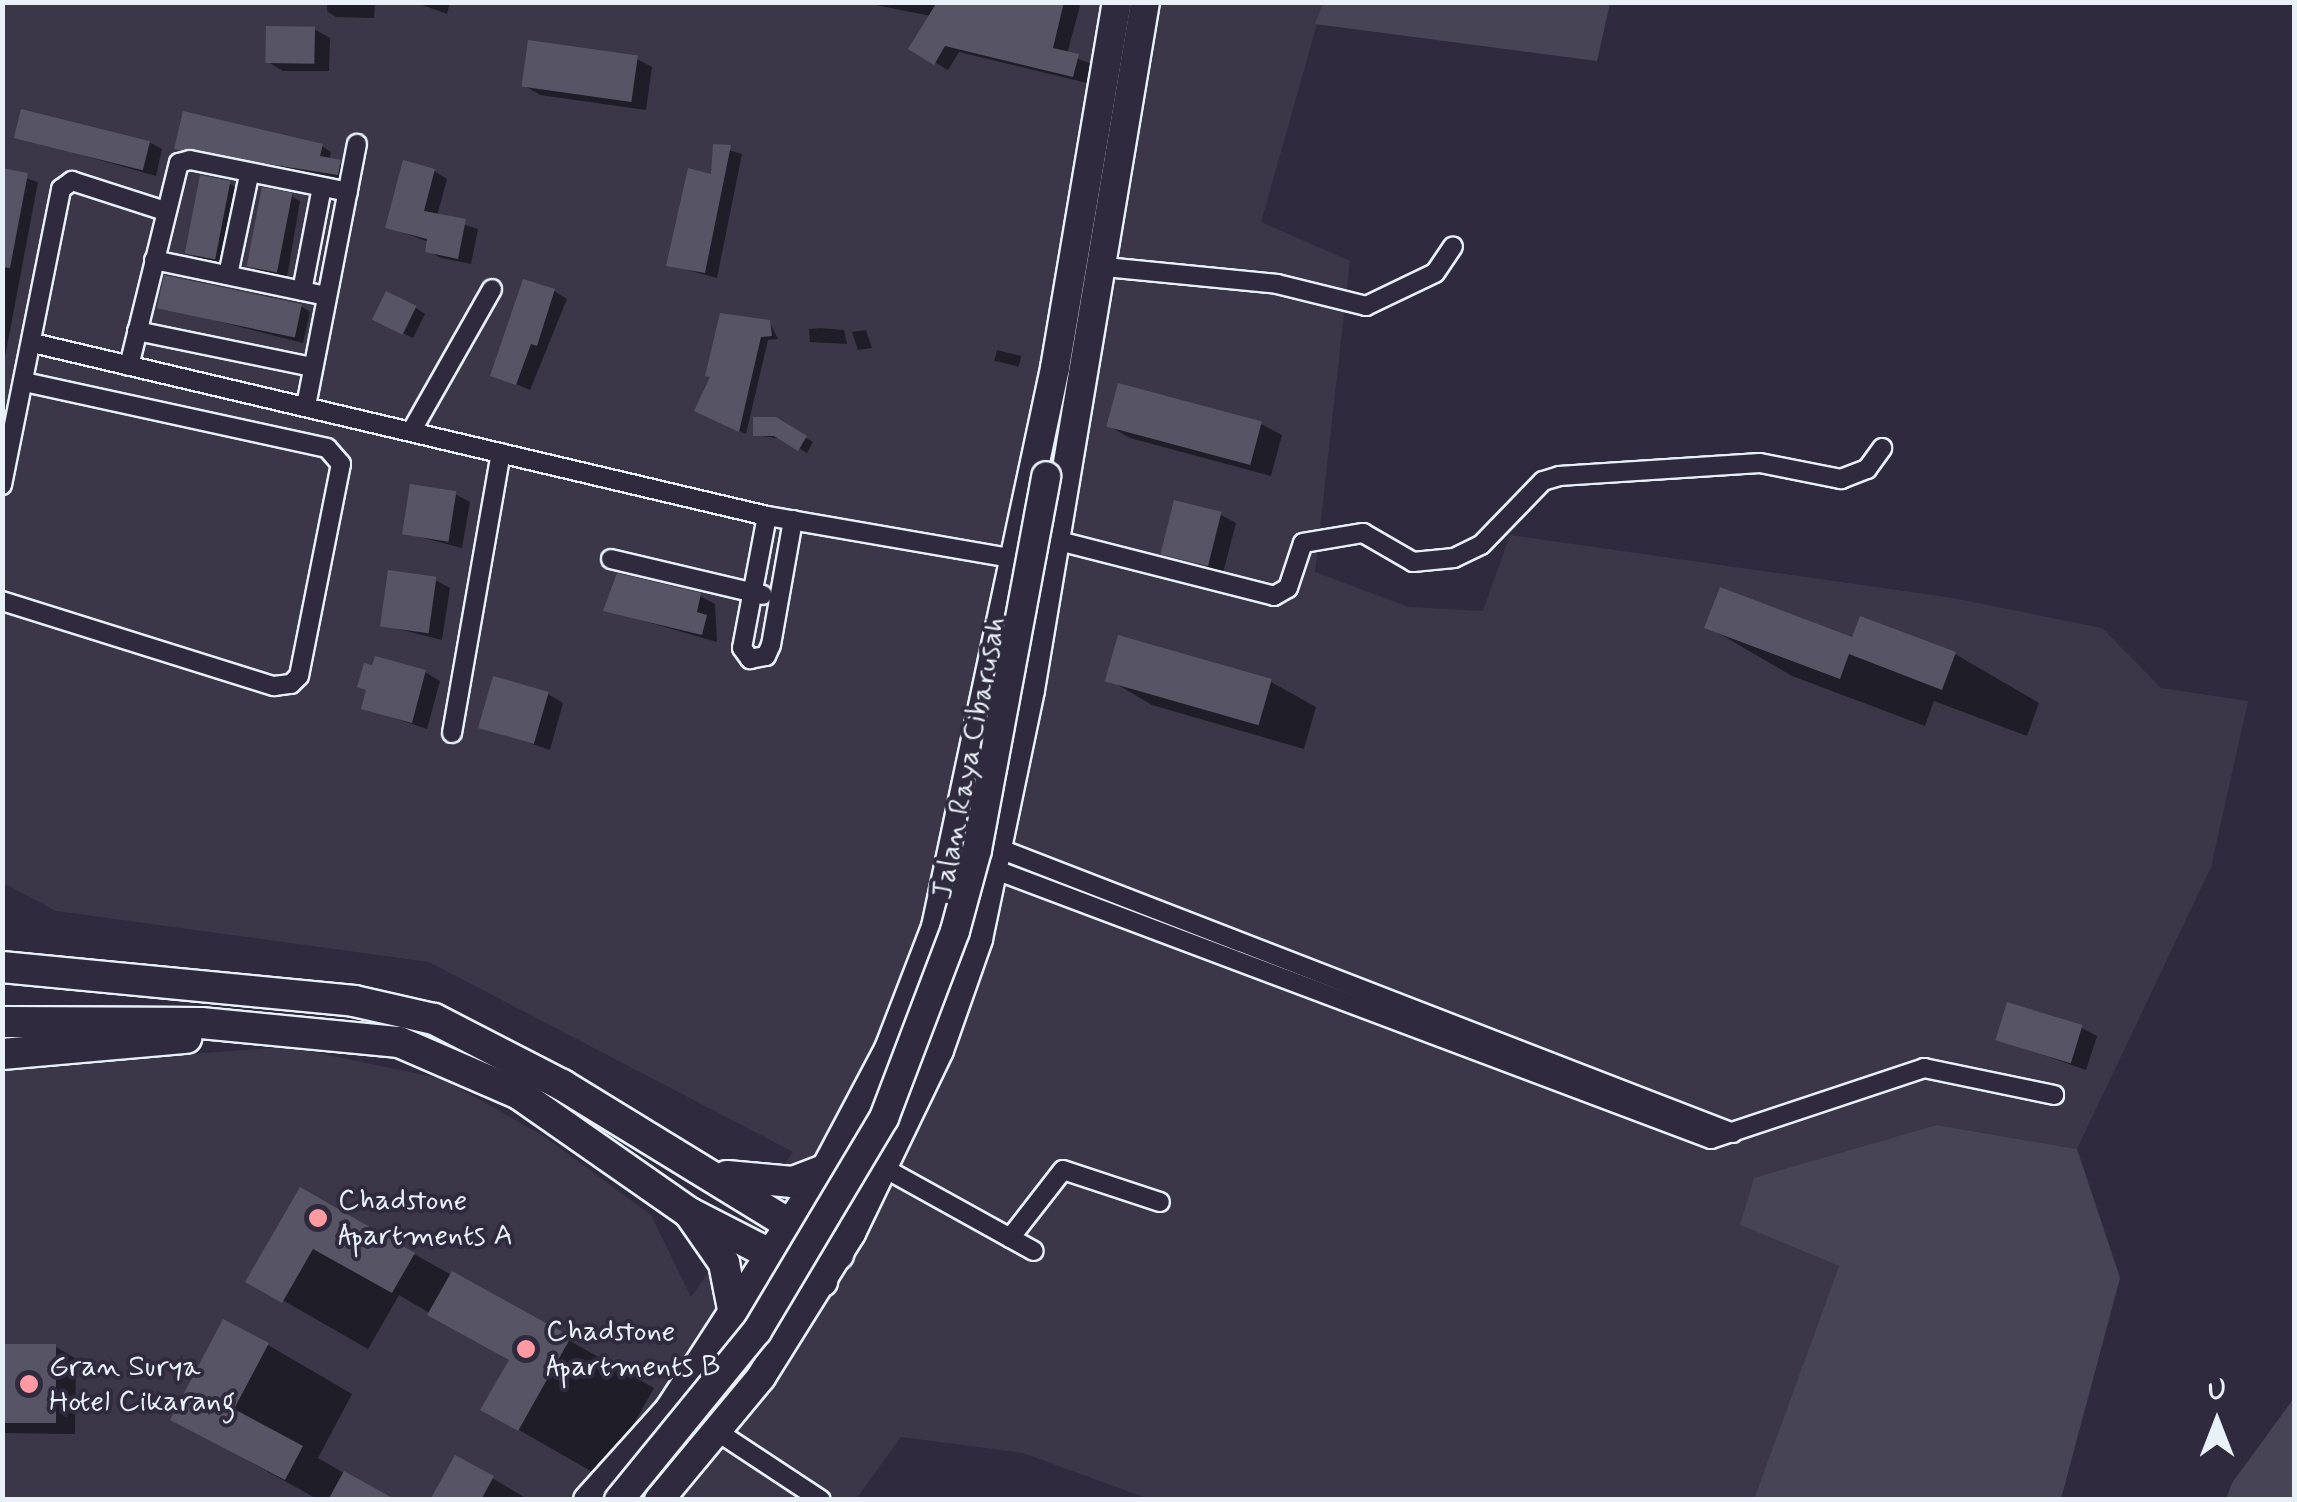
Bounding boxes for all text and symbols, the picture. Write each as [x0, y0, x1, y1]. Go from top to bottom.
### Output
street label: Jalan Raya Cibarusah [924, 611, 1016, 905]
place label: Chadstone Apartments A [338, 1183, 513, 1254]
marker: Chadstone Apartments A [307, 1207, 329, 1229]
place label: Chadstone Apartments B [546, 1314, 721, 1384]
marker: Chadstone Apartments B [515, 1338, 537, 1360]
place label: Gran Surya Hotel Cikarang [49, 1349, 238, 1420]
north arrow [2167, 1372, 2267, 1472]
marker: Gran Surya Hotel Cikarang [18, 1373, 40, 1395]
text: U [2208, 1373, 2226, 1410]

